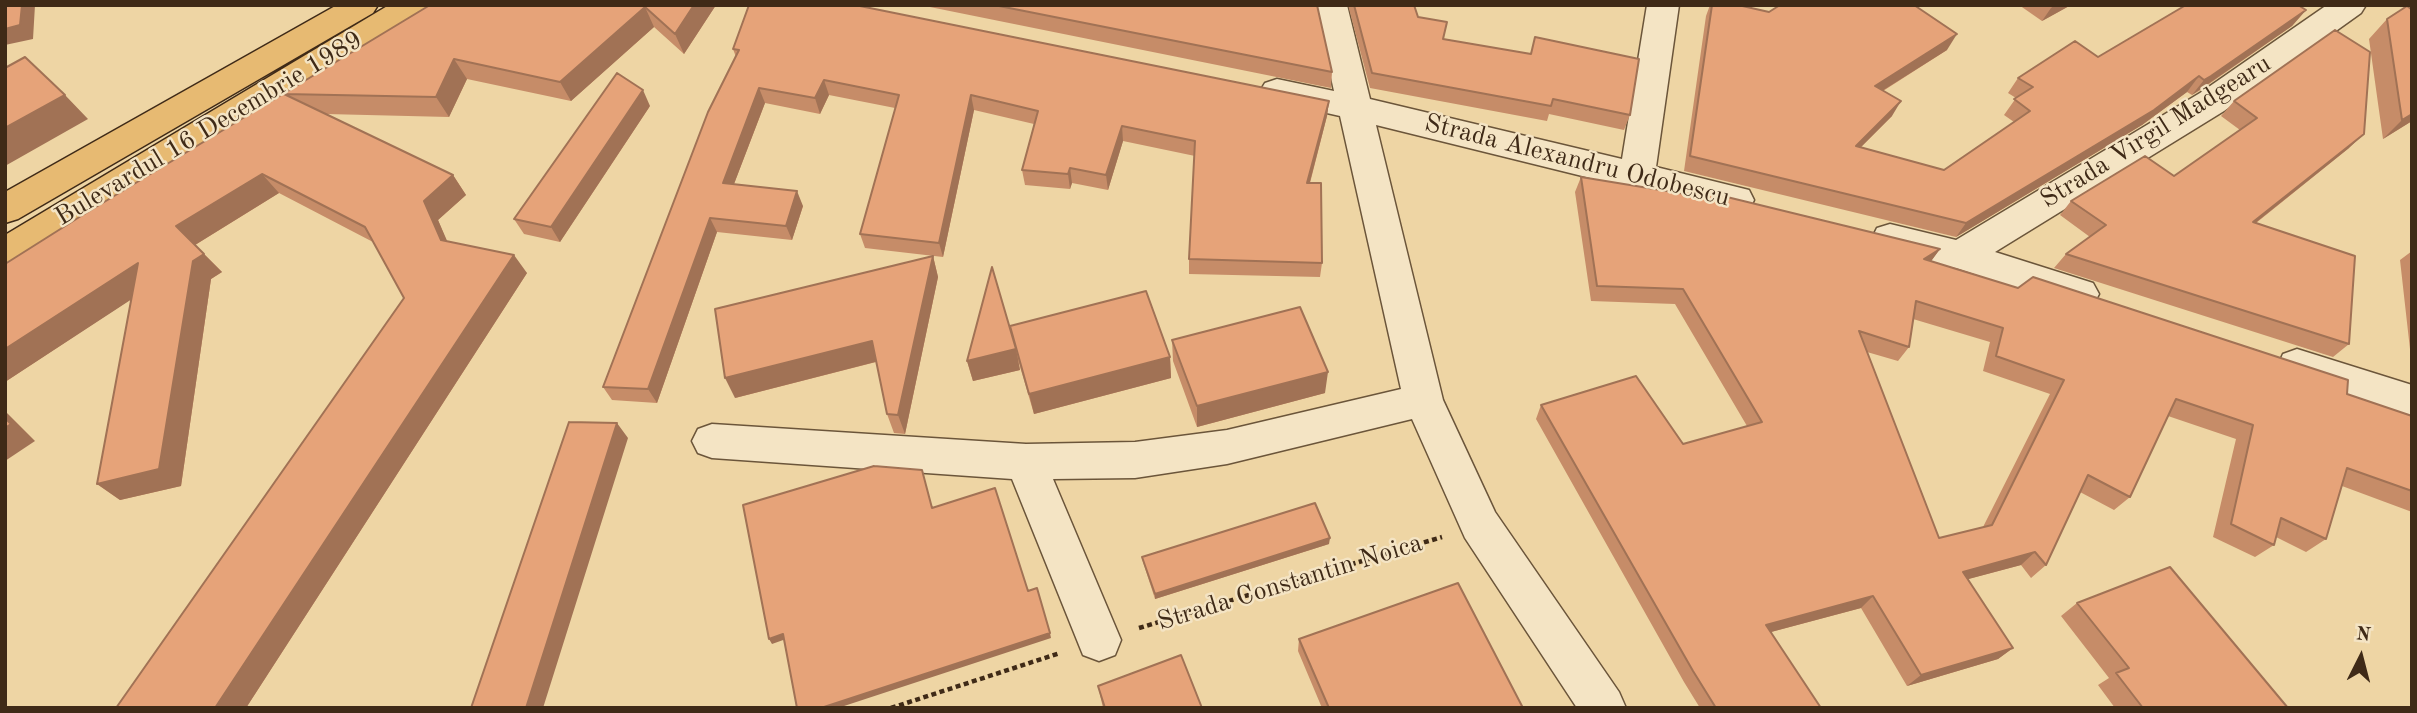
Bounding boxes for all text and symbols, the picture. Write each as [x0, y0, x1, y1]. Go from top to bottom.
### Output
street label: Bulevardul 16 Decembrie 1989 [50, 25, 368, 233]
street label: Strada Virgil Madgearu [2035, 48, 2277, 216]
street label: Strada Alexandru Odobescu [1421, 108, 1733, 214]
street label: Strada Constantin Noica [1154, 528, 1426, 638]
north arrow [2326, 622, 2396, 692]
text: N [2355, 625, 2371, 646]

